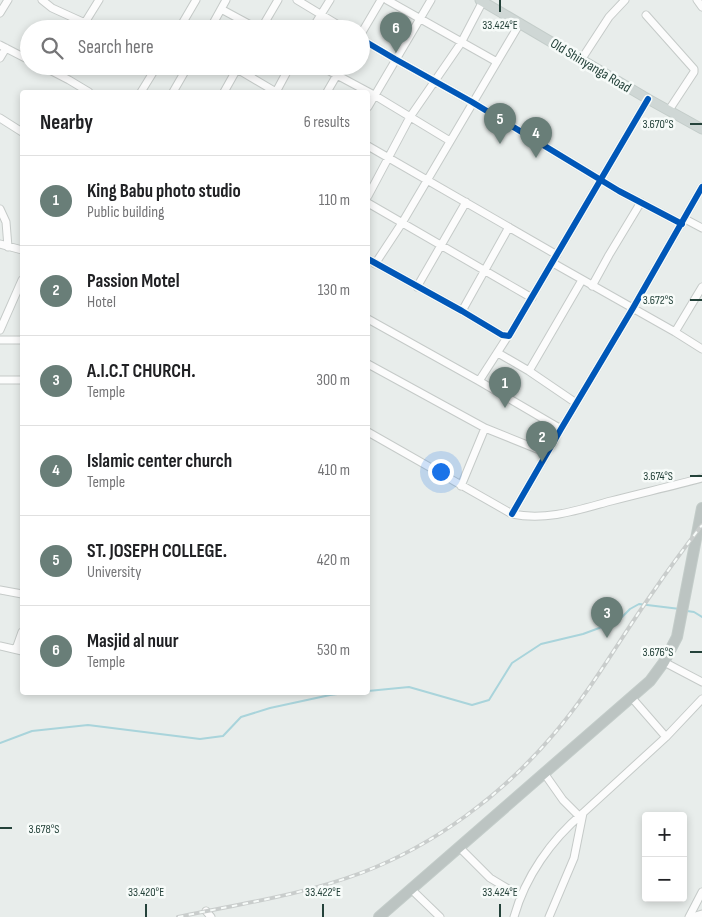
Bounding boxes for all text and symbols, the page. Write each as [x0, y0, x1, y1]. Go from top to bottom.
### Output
pin: 6 [380, 12, 412, 53]
text: 33.424°E [482, 18, 518, 33]
search box [20, 20, 370, 75]
icon: search [38, 34, 66, 62]
street label: Old Shinyanga Road [547, 35, 634, 96]
text: Search here [78, 36, 154, 59]
pin: 5 [484, 103, 516, 144]
text: Nearby [40, 110, 93, 135]
text: 6 results [304, 113, 350, 132]
pin: 4 [520, 117, 552, 158]
text: 3.670°S [642, 117, 674, 132]
text: King Babu photo studio [87, 180, 241, 203]
text: 1 [53, 191, 59, 210]
text: 110 m [319, 191, 350, 210]
text: Public building [87, 203, 164, 222]
text: Passion Motel [87, 270, 180, 293]
text: 2 [52, 281, 60, 300]
text: 130 m [318, 281, 350, 300]
text: Hotel [87, 293, 116, 312]
text: 3.672°S [643, 293, 673, 308]
text: A.I.C.T CHURCH. [87, 360, 196, 383]
pin: 1 [489, 367, 521, 408]
text: 3 [52, 371, 60, 390]
text: 300 m [316, 371, 350, 390]
text: Temple [87, 383, 125, 402]
pin: 2 [526, 421, 558, 462]
text: Islamic center church [87, 450, 232, 473]
your location [428, 459, 454, 485]
text: 4 [52, 461, 60, 480]
text: 410 m [318, 461, 350, 480]
text: 3.674°S [643, 469, 673, 484]
text: Temple [87, 473, 125, 492]
text: ST. JOSEPH COLLEGE. [87, 540, 227, 563]
text: 5 [52, 551, 60, 570]
text: 420 m [317, 551, 350, 570]
text: University [87, 563, 141, 582]
pin: 3 [591, 597, 623, 638]
text: Masjid al nuur [87, 630, 179, 653]
text: 6 [52, 641, 60, 660]
text: 530 m [317, 641, 350, 660]
text: 3.676°S [642, 645, 674, 660]
text: Temple [87, 653, 125, 672]
map controls [642, 812, 687, 902]
button: + [642, 812, 687, 857]
text: 3.678°S [29, 822, 59, 837]
button: − [642, 857, 687, 902]
text: 33.420°E [128, 885, 164, 900]
text: 33.422°E [305, 885, 341, 900]
text: 33.424°E [482, 885, 518, 900]

